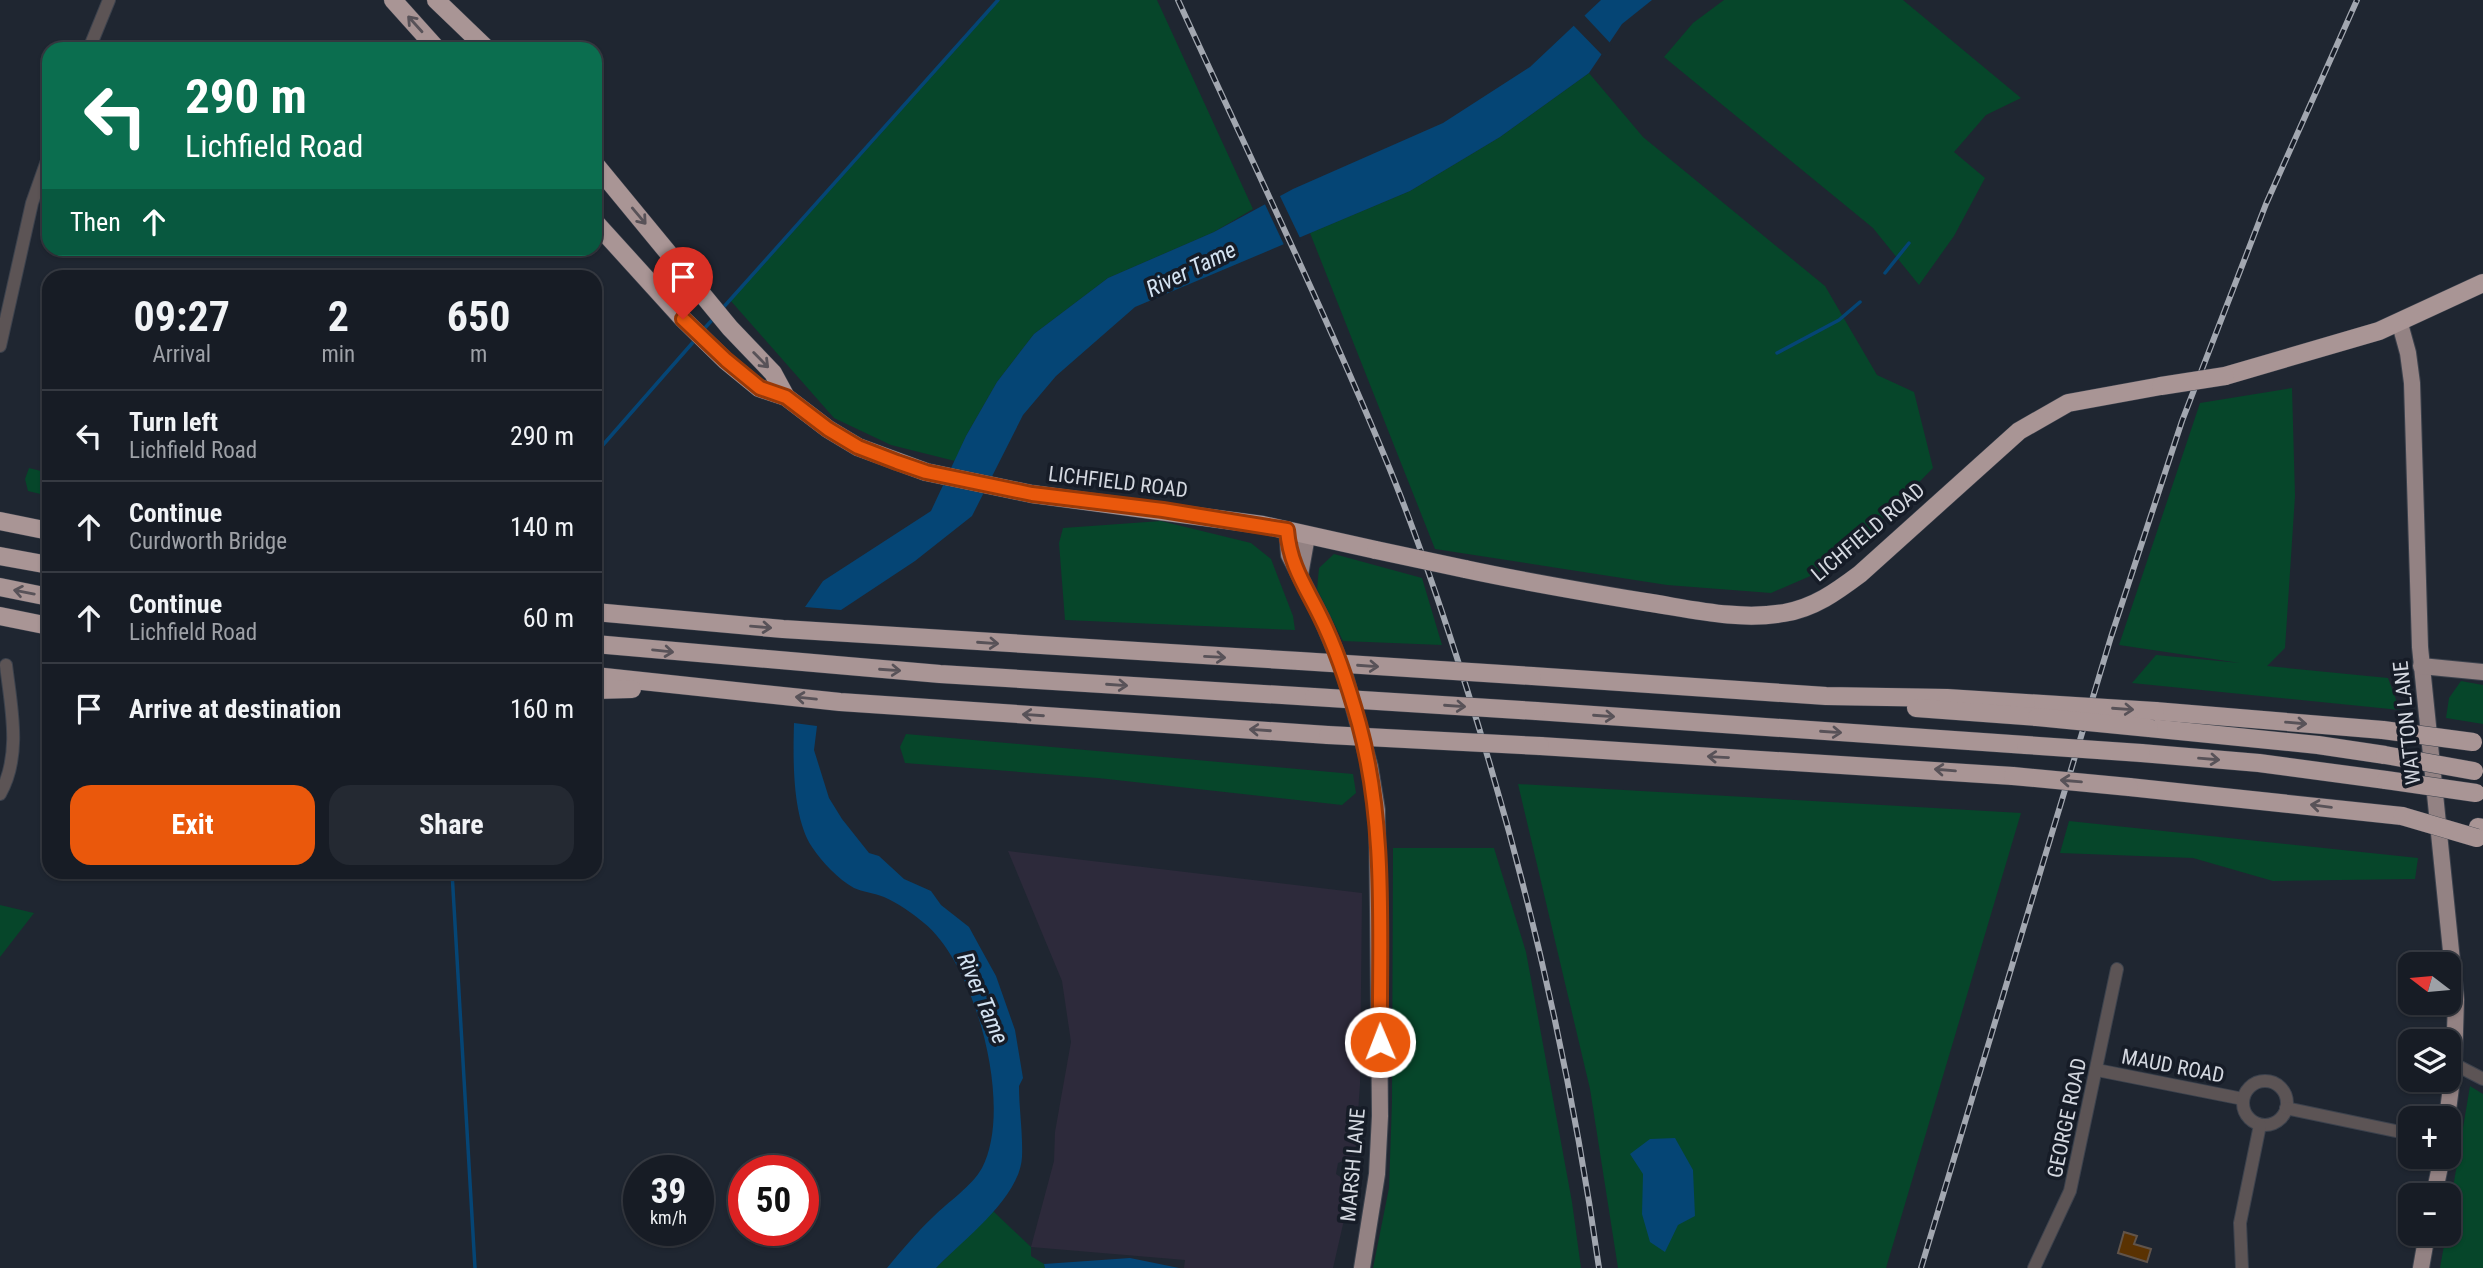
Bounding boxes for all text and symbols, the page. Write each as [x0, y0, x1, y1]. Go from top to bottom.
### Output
one-way arrow [407, 16, 423, 34]
text: 290 m [185, 68, 307, 125]
icon: left [70, 70, 161, 161]
text: Lichfield Road [185, 127, 363, 165]
icon: ahead [135, 203, 173, 241]
text: Then [70, 207, 121, 237]
one-way arrow [631, 207, 646, 225]
water label: River Tame [1142, 236, 1241, 303]
pin [653, 247, 713, 319]
icon: arrive [664, 258, 702, 296]
text: 09:27 [134, 292, 230, 341]
text: 2 [328, 292, 349, 341]
text: 650 [447, 292, 510, 341]
text: Arrival [152, 341, 211, 368]
text: min [321, 341, 355, 368]
text: m [470, 341, 487, 368]
one-way arrow [752, 352, 769, 369]
text: Turn left [129, 407, 218, 437]
icon: left [70, 417, 108, 455]
text: 290 m [510, 421, 574, 451]
text: Lichfield Road [129, 437, 257, 464]
street label: LICHFIELD ROAD [1047, 462, 1189, 502]
street label: LICHFIELD ROAD [1807, 478, 1929, 586]
text: Continue [129, 498, 222, 528]
icon: ahead [70, 508, 108, 546]
text: 140 m [510, 512, 574, 542]
text: Curdworth Bridge [129, 528, 287, 555]
one-way arrow [13, 585, 36, 599]
text: Continue [129, 589, 222, 619]
icon: ahead [70, 599, 108, 637]
text: 60 m [523, 603, 574, 633]
text: Lichfield Road [129, 619, 257, 646]
one-way arrow [749, 621, 771, 634]
one-way arrow [976, 636, 999, 649]
one-way arrow [651, 645, 674, 658]
one-way arrow [1203, 650, 1226, 663]
one-way arrow [1357, 659, 1380, 672]
street label: WATTON LANE [2389, 660, 2425, 786]
one-way arrow [878, 664, 900, 677]
one-way arrow [1105, 678, 1128, 691]
icon: arrive [70, 690, 108, 728]
one-way arrow [795, 691, 818, 704]
text: Arrive at destination [129, 694, 341, 724]
text: 160 m [510, 694, 574, 724]
one-way arrow [1443, 700, 1466, 713]
one-way arrow [2111, 703, 2134, 716]
one-way arrow [1022, 708, 1045, 721]
one-way arrow [1592, 710, 1615, 723]
one-way arrow [2284, 717, 2307, 730]
one-way arrow [1249, 724, 1272, 737]
one-way arrow [1819, 726, 1842, 739]
one-way arrow [1707, 750, 1730, 763]
one-way arrow [2197, 753, 2219, 766]
one-way arrow [1934, 763, 1957, 776]
one-way arrow [2060, 775, 2083, 788]
button: Exit [70, 785, 315, 865]
button: Share [329, 785, 574, 865]
one-way arrow [2310, 799, 2333, 812]
water label: River Tame [951, 948, 1014, 1048]
north arrow [2398, 952, 2460, 1015]
map controls [2398, 952, 2461, 1246]
position arrow [1343, 1005, 1417, 1079]
button: layers [2398, 1029, 2461, 1092]
street label: MAUD ROAD [2120, 1044, 2226, 1088]
street label: GEORGE ROAD [2043, 1056, 2091, 1180]
button: + [2398, 1106, 2461, 1169]
street label: MARSH LANE [1336, 1107, 1370, 1223]
speed limit sign: 50 [728, 1155, 819, 1246]
text: 39 [651, 1171, 686, 1212]
button: − [2398, 1183, 2461, 1246]
text: km/h [650, 1207, 687, 1228]

